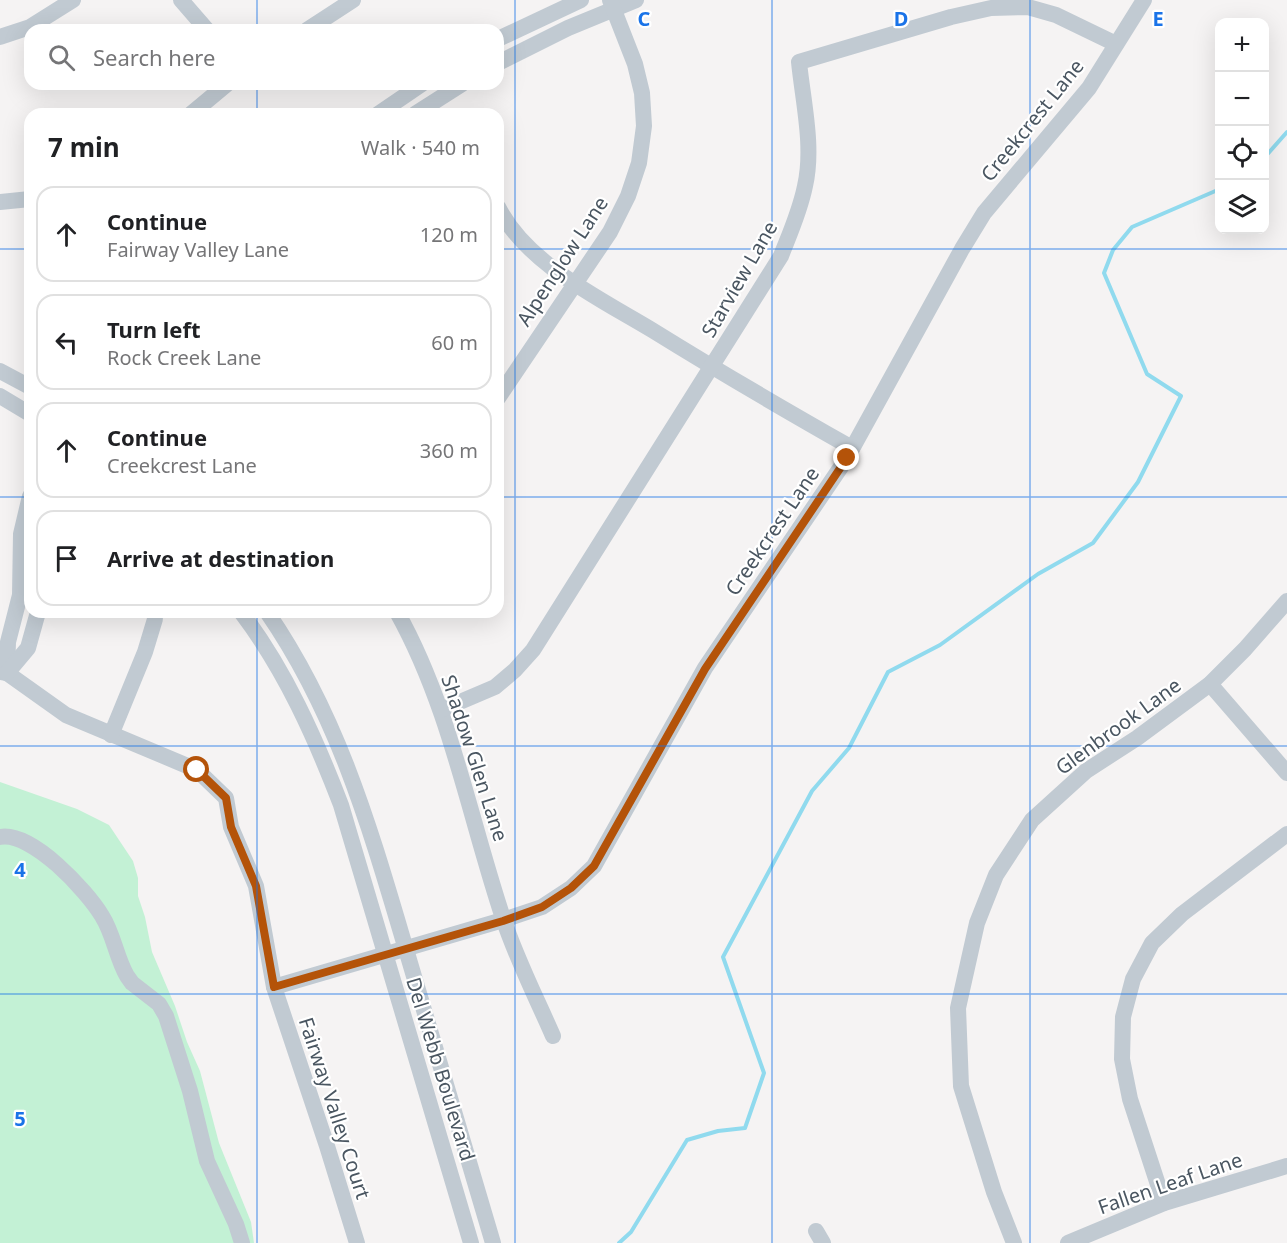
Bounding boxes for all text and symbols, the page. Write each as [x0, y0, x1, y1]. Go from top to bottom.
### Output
text: C [638, 5, 651, 32]
text: D [894, 5, 908, 32]
text: E [1152, 5, 1164, 32]
map controls [1215, 18, 1269, 234]
button: + [1215, 18, 1269, 72]
search box [24, 24, 504, 90]
icon: search [45, 41, 78, 74]
text: Search here [93, 42, 215, 72]
street label: Creekcrest Lane [974, 53, 1090, 187]
button: − [1215, 72, 1269, 126]
button: locate [1215, 126, 1269, 180]
text: 7 min [48, 129, 120, 165]
text: Walk · 540 m [361, 134, 480, 161]
button: layers [1215, 180, 1269, 234]
street label: Alpenglow Lane [510, 191, 614, 331]
text: Continue [107, 206, 207, 236]
street label: Starview Lane [695, 216, 783, 342]
icon: ahead [50, 218, 83, 251]
text: 120 m [420, 221, 478, 248]
text: Fairway Valley Lane [107, 236, 289, 263]
text: Turn left [107, 314, 201, 344]
icon: left [50, 326, 83, 359]
text: 60 m [431, 329, 478, 356]
text: Rock Creek Lane [107, 344, 261, 371]
text: Continue [107, 422, 207, 452]
icon: ahead [50, 434, 83, 467]
text: 360 m [420, 437, 478, 464]
route end [833, 444, 859, 470]
text: Creekcrest Lane [107, 452, 257, 479]
street label: Creekcrest Lane [719, 461, 825, 601]
icon: arrive [50, 542, 83, 575]
text: Arrive at destination [107, 543, 334, 573]
street label: Shadow Glen Lane [435, 671, 515, 845]
street label: Glenbrook Lane [1050, 671, 1186, 781]
route start [183, 756, 209, 782]
text: 4 [14, 856, 26, 883]
street label: Del Webb Boulevard [400, 974, 482, 1164]
street label: Fairway Valley Court [293, 1014, 377, 1202]
text: 5 [14, 1105, 26, 1132]
street label: Fallen Leaf Lane [1094, 1146, 1246, 1220]

